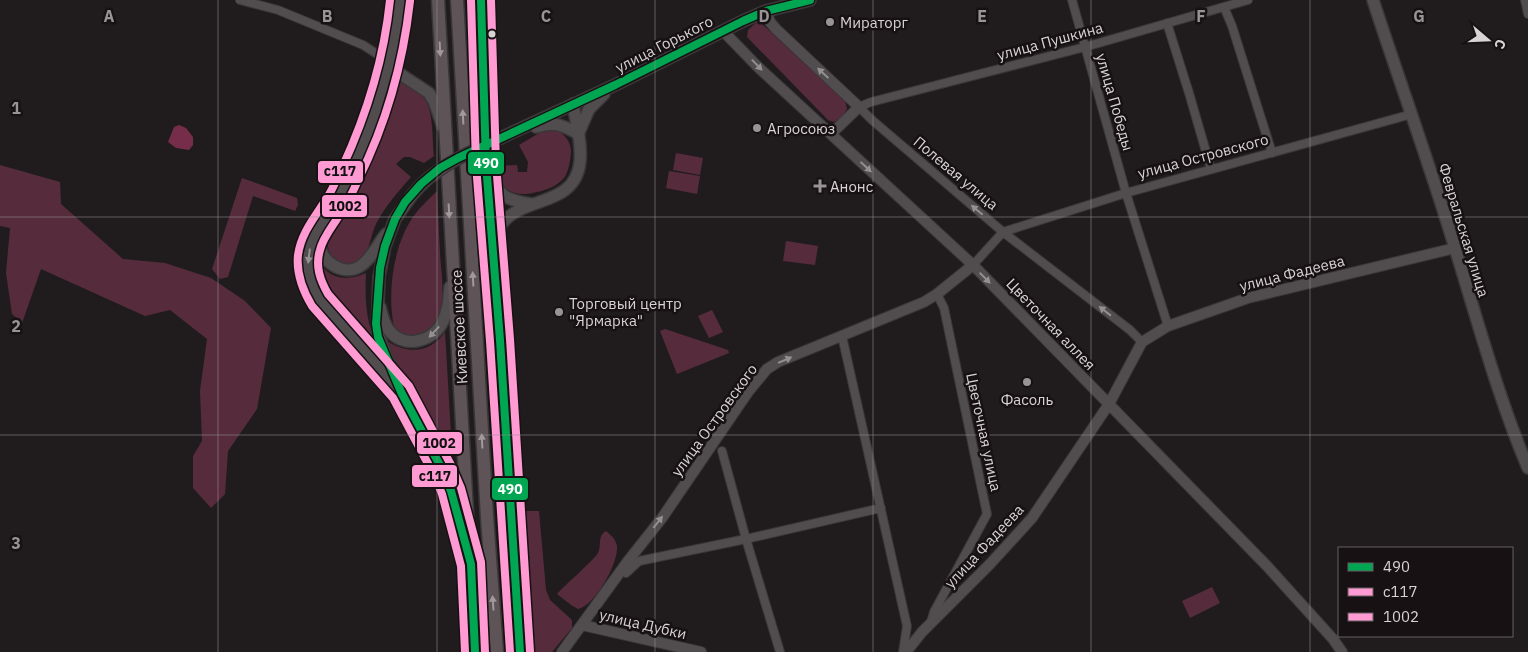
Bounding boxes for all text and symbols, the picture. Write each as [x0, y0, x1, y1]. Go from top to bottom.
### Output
text: A [104, 6, 115, 26]
text: B [322, 6, 333, 26]
text: C [541, 6, 551, 26]
text: D [758, 6, 770, 26]
text: E [977, 6, 987, 26]
text: F [1196, 6, 1206, 26]
text: G [1413, 6, 1425, 26]
street label: улица Горького [612, 11, 716, 77]
place label: Мираторг [840, 13, 908, 32]
north arrow [1463, 15, 1513, 65]
marker: Мираторг [824, 16, 836, 28]
street label: улица Пушкина [995, 18, 1105, 64]
unlabelled marker [487, 29, 497, 39]
text: С [1490, 37, 1510, 51]
one-way arrow [437, 41, 445, 57]
street label: улица Победы [1092, 51, 1138, 153]
one-way arrow [751, 59, 763, 71]
one-way arrow [818, 67, 830, 79]
text: 1 [11, 98, 21, 118]
one-way arrow [459, 109, 467, 125]
place label: Агросоюз [767, 119, 835, 138]
marker: Агросоюз [751, 122, 763, 134]
street label: улица Островского [1136, 129, 1270, 183]
street label: Полевая улица [910, 132, 1002, 214]
line badge: 490 [467, 151, 505, 175]
text: 490 [473, 154, 499, 172]
line badge: с117 [317, 160, 364, 184]
one-way arrow [860, 161, 872, 173]
street label: Февральская улица [1435, 161, 1493, 299]
text: с117 [324, 162, 356, 180]
place label: Анонс [830, 177, 874, 196]
marker: Анонс [814, 180, 826, 192]
line badge: 1002 [321, 194, 368, 218]
text: 1002 [328, 197, 362, 215]
one-way arrow [446, 203, 454, 219]
one-way arrow [971, 205, 984, 216]
one-way arrow [305, 248, 313, 264]
street label: улица Фадеева [1237, 251, 1347, 295]
street label: Киевское шоссе [447, 269, 471, 385]
one-way arrow [468, 271, 476, 287]
one-way arrow [979, 271, 991, 283]
street label: Цветочная аллея [1002, 274, 1100, 374]
place label: Торговый центр "Ярмарка" [569, 294, 682, 330]
one-way arrow [1099, 305, 1112, 316]
marker: Торговый центр "Ярмарка" [553, 306, 565, 318]
text: 2 [11, 316, 21, 336]
one-way arrow [428, 326, 440, 338]
one-way arrow [778, 355, 792, 363]
street label: улица Островского [667, 360, 761, 480]
street label: Цветочная улица [962, 371, 1006, 493]
marker: Фасоль [1021, 376, 1033, 388]
place label: Фасоль [1001, 390, 1054, 409]
line badge: 1002 [416, 431, 463, 455]
one-way arrow [478, 433, 486, 449]
text: 1002 [422, 434, 456, 452]
line badge: с117 [411, 464, 458, 488]
text: с117 [419, 467, 451, 485]
line badge: 490 [491, 477, 529, 501]
text: 490 [497, 480, 523, 498]
street label: улица Фадеева [940, 500, 1028, 592]
one-way arrow [653, 516, 664, 529]
text: 3 [11, 533, 21, 553]
legend [1338, 547, 1513, 637]
text: 490 [1383, 557, 1410, 576]
text: с117 [1383, 582, 1418, 601]
one-way arrow [489, 595, 497, 611]
street label: улица Дубки [598, 605, 688, 643]
text: 1002 [1383, 607, 1419, 626]

